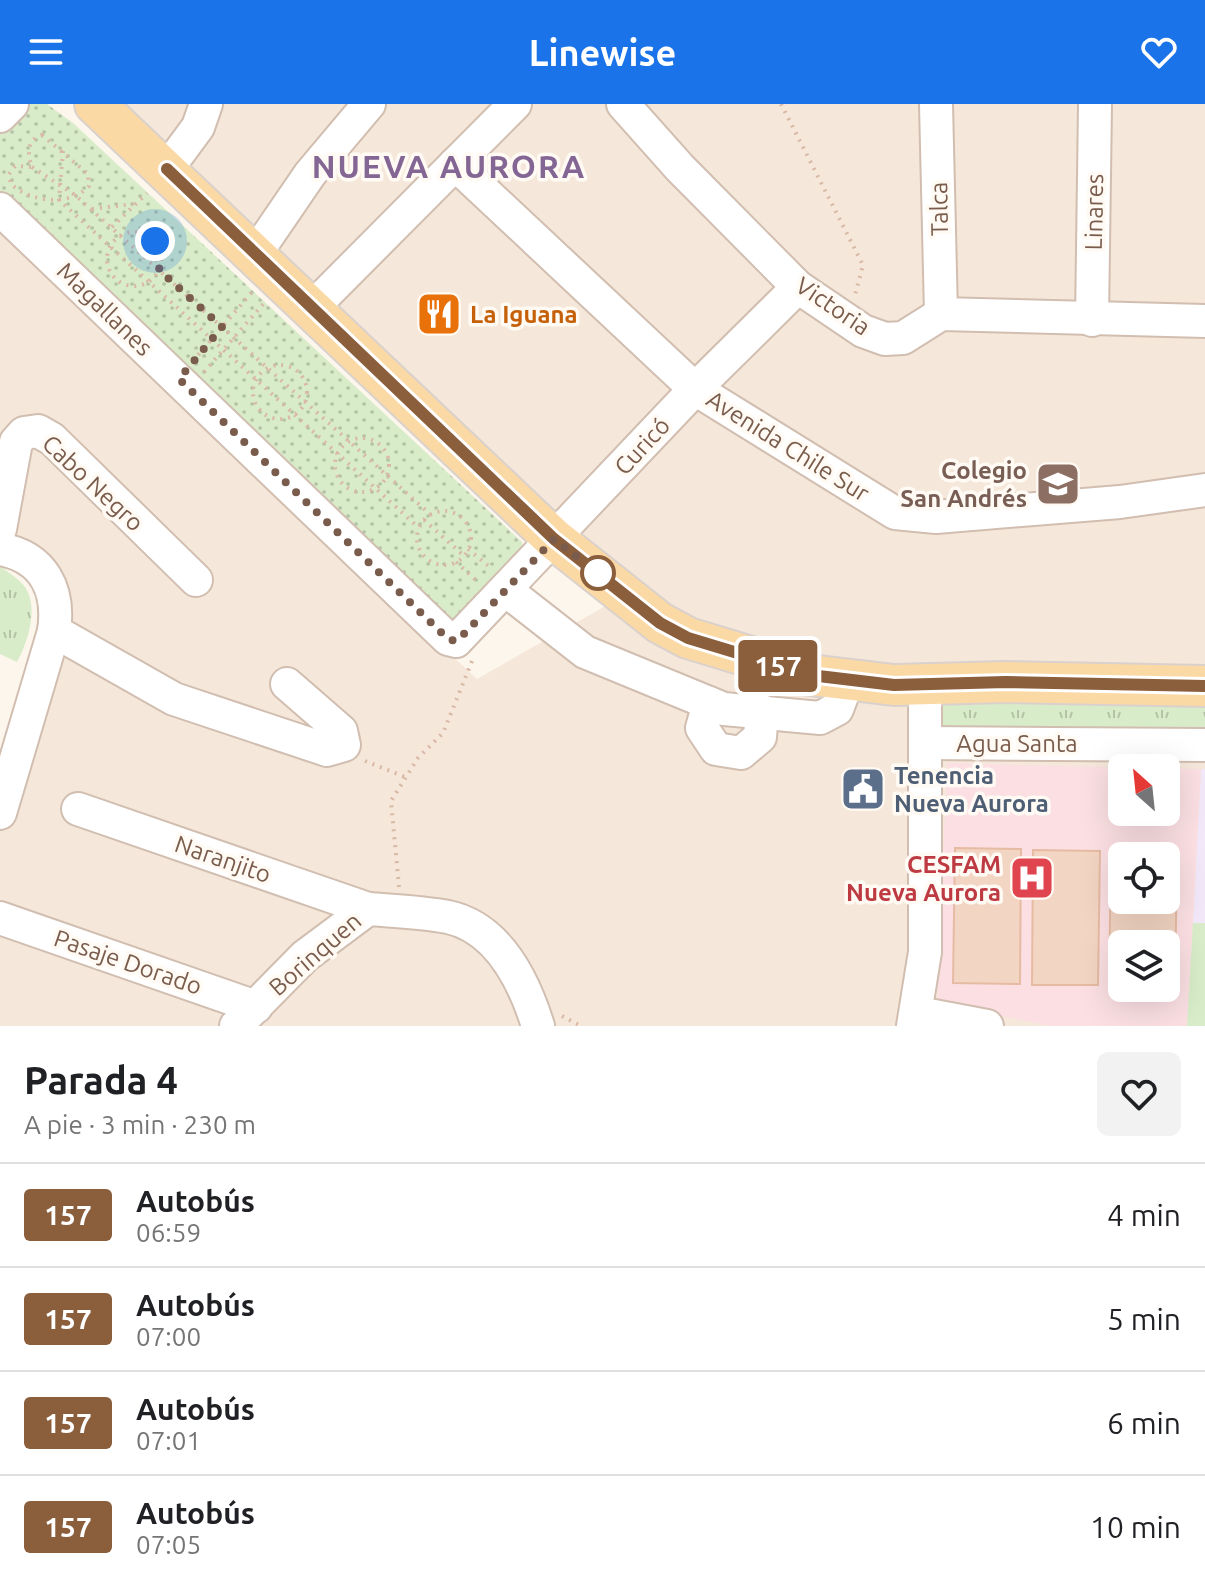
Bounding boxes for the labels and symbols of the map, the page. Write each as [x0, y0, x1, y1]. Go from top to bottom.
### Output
district label: NUEVA AURORA [312, 148, 586, 184]
street label: Linares [1080, 173, 1108, 251]
street label: Talca [925, 182, 953, 236]
your location [135, 221, 175, 261]
street label: Magallanes [52, 257, 158, 361]
street label: Victoria [791, 271, 875, 341]
restaurant icon: La Iguana [415, 290, 463, 338]
place label: La Iguana [470, 301, 578, 328]
street label: Avenida Chile Sur [702, 385, 874, 507]
street label: Curicó [609, 412, 675, 480]
street label: Cabo Negro [37, 429, 149, 537]
place label: Colegio San Andrés [900, 457, 1027, 512]
school or university icon: Colegio San Andrés [1034, 460, 1082, 508]
unlabelled marker [581, 556, 615, 590]
line badge: 157 [732, 640, 824, 692]
street label: Agua Santa [956, 730, 1078, 757]
north arrow [1108, 754, 1180, 826]
place label: Tenencia Nueva Aurora [894, 762, 1049, 817]
public building icon: Tenencia Nueva Aurora [839, 765, 887, 813]
street label: Naranjito [171, 830, 275, 888]
place label: CESFAM Nueva Aurora [846, 851, 1001, 906]
hospital icon: CESFAM Nueva Aurora [1008, 854, 1056, 902]
street label: Borinquen [264, 907, 366, 1001]
street label: Pasaje Dorado [51, 924, 205, 1000]

